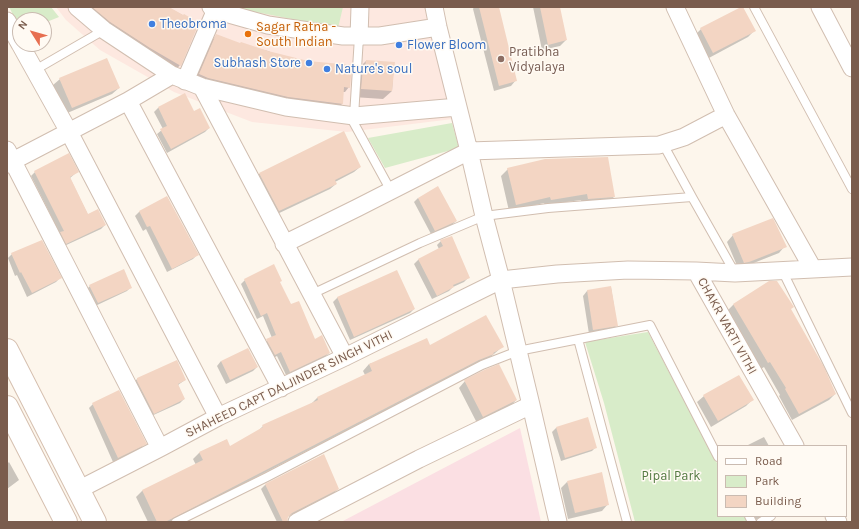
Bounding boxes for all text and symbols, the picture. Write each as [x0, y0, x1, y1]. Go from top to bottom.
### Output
north arrow [12, 12, 52, 52]
place label: Theobroma [160, 16, 227, 32]
text: N [15, 18, 30, 32]
marker: Theobroma [147, 19, 157, 29]
place label: Sagar Ratna - South Indian [256, 19, 336, 50]
marker: Sagar Ratna - South Indian [243, 29, 253, 39]
place label: Flower Bloom [407, 37, 487, 53]
marker: Flower Bloom [394, 40, 404, 50]
place label: Pratibha Vidyalaya [509, 44, 565, 75]
marker: Pratibha Vidyalaya [496, 54, 506, 64]
place label: Subhash Store [214, 55, 301, 71]
marker: Subhash Store [304, 58, 314, 68]
place label: Nature's soul [335, 61, 412, 77]
marker: Nature's soul [322, 64, 332, 74]
street label: CHAKR VARTI VITHI [694, 275, 760, 377]
street label: SHAHEED CAPT DALJINDER SINGH VITHI [183, 327, 395, 441]
legend [717, 445, 847, 517]
text: Road [755, 454, 783, 468]
park label: Pipal Park [642, 468, 700, 484]
text: Park [755, 474, 779, 488]
text: Building [755, 494, 801, 508]

